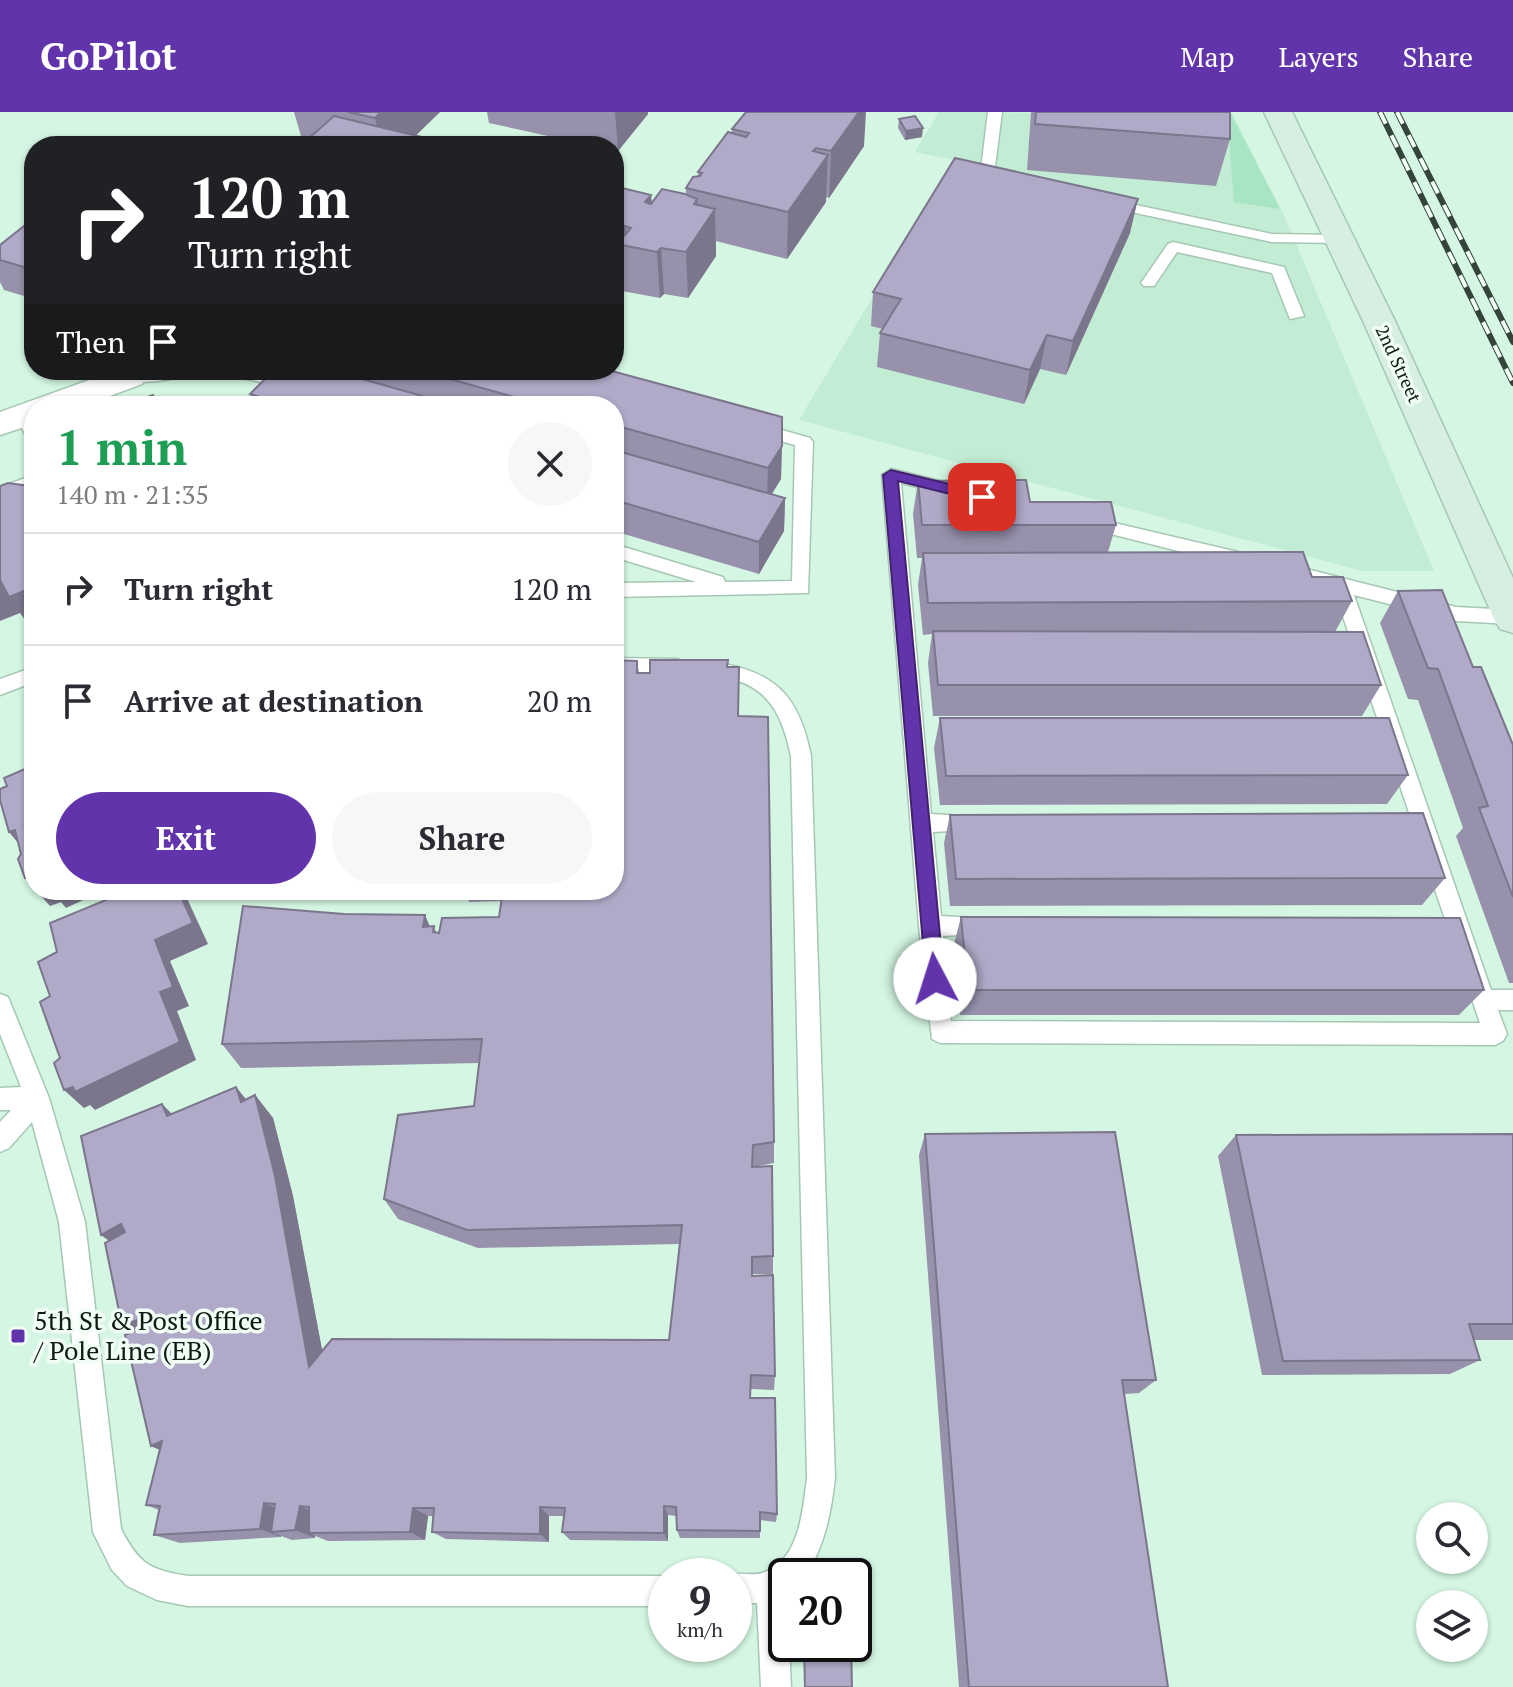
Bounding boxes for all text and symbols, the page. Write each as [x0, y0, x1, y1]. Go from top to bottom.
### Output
text: GoPilot [40, 31, 177, 81]
text: Map [1180, 38, 1234, 75]
text: Layers [1278, 38, 1359, 75]
text: Share [1403, 38, 1473, 75]
text: 120 m [188, 160, 350, 234]
icon: right [56, 168, 160, 272]
text: Turn right [188, 231, 352, 278]
icon: arrive [141, 320, 185, 364]
street label: 2nd Street [1371, 321, 1427, 406]
text: Then [56, 322, 125, 362]
text: 1 min [56, 415, 187, 479]
button: close [508, 422, 592, 506]
pin [948, 463, 1016, 531]
icon: arrive [960, 475, 1004, 519]
text: 140 m · 21:35 [56, 477, 209, 511]
icon: right [56, 567, 100, 611]
text: Turn right [124, 569, 273, 609]
text: 120 m [511, 569, 592, 609]
icon: arrive [56, 679, 100, 723]
text: Arrive at destination [124, 681, 423, 721]
text: 20 m [527, 681, 592, 721]
button: Exit [56, 792, 316, 884]
button: Share [332, 792, 592, 884]
position arrow [893, 937, 977, 1021]
place label: 5th St & Post Office / Pole Line (EB) [33, 1303, 263, 1367]
marker: 5th St & Post Office / Pole Line (EB) [9, 1327, 27, 1345]
map controls [1416, 1502, 1488, 1662]
button: search [1416, 1502, 1488, 1574]
speed limit sign: 20 [768, 1558, 872, 1662]
text: 9 [689, 1573, 711, 1626]
button: layers [1416, 1590, 1488, 1662]
text: km/h [677, 1616, 723, 1643]

